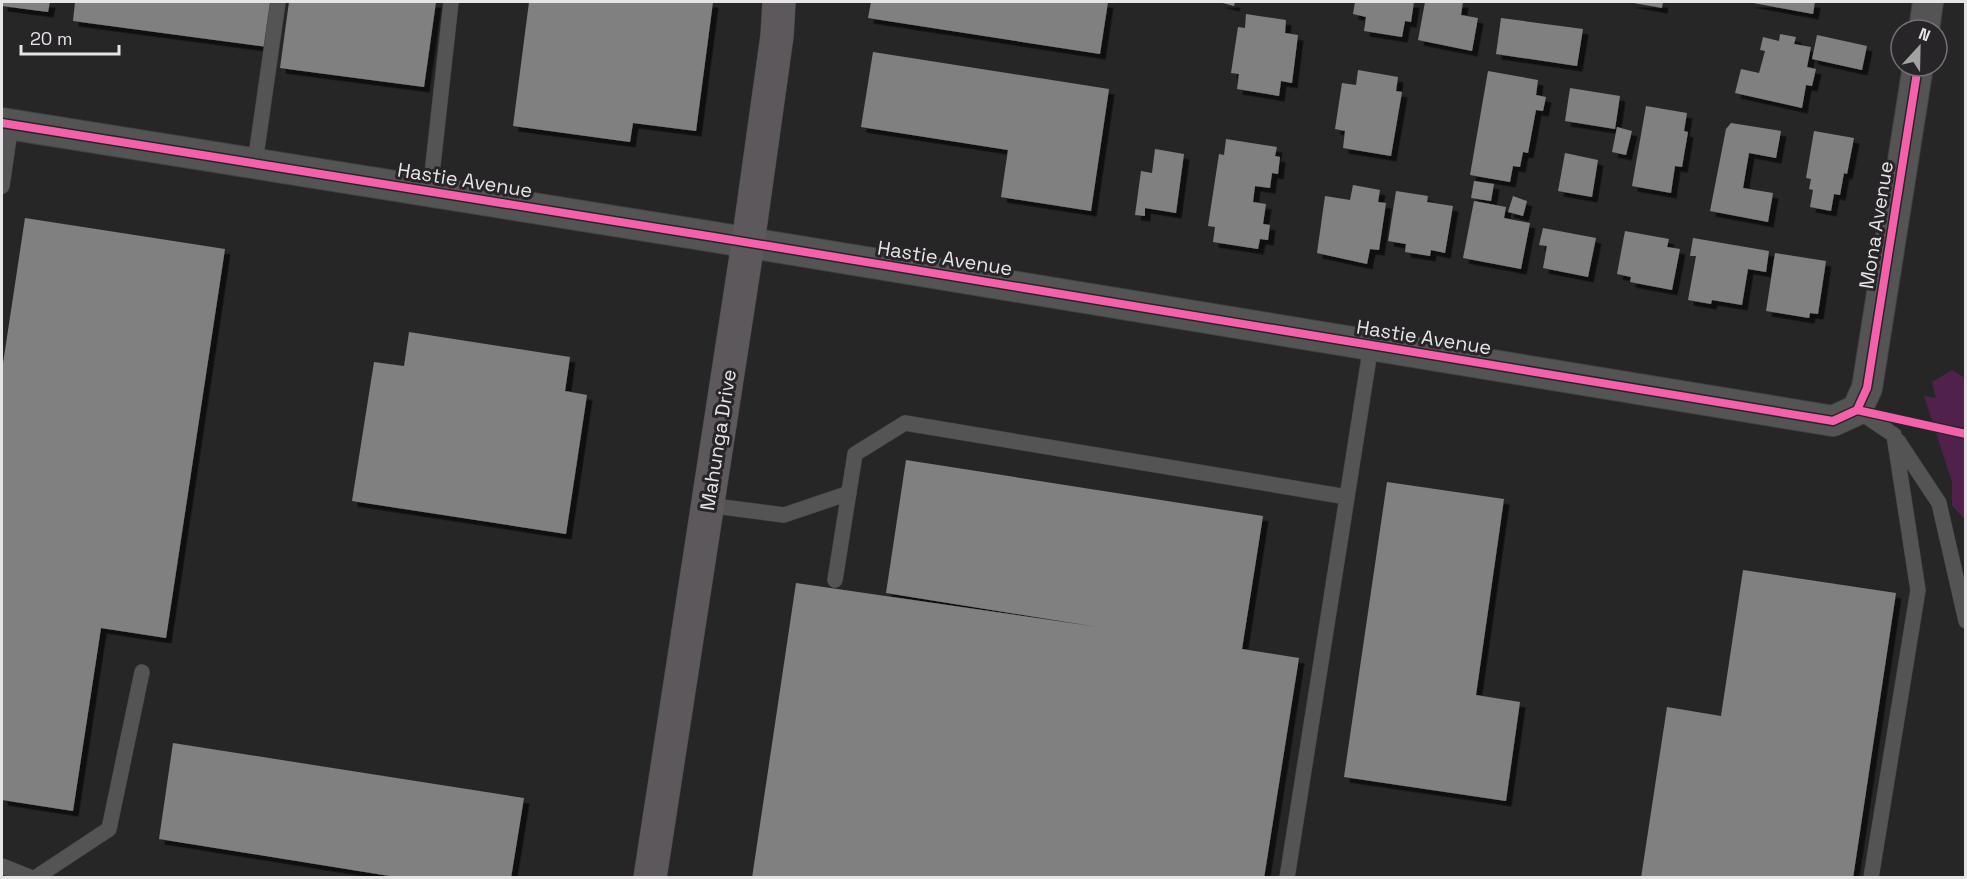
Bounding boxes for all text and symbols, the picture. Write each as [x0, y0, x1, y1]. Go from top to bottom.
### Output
scale bar [21, 18, 118, 56]
north arrow [1889, 18, 1949, 78]
text: N [1916, 23, 1933, 46]
text: 20 m [30, 27, 73, 50]
street label: Hastie Avenue [396, 156, 534, 204]
street label: Mona Avenue [1853, 159, 1899, 291]
street label: Hastie Avenue [876, 234, 1014, 282]
street label: Hastie Avenue [1355, 313, 1493, 361]
street label: Mahunga Drive [694, 367, 742, 513]

